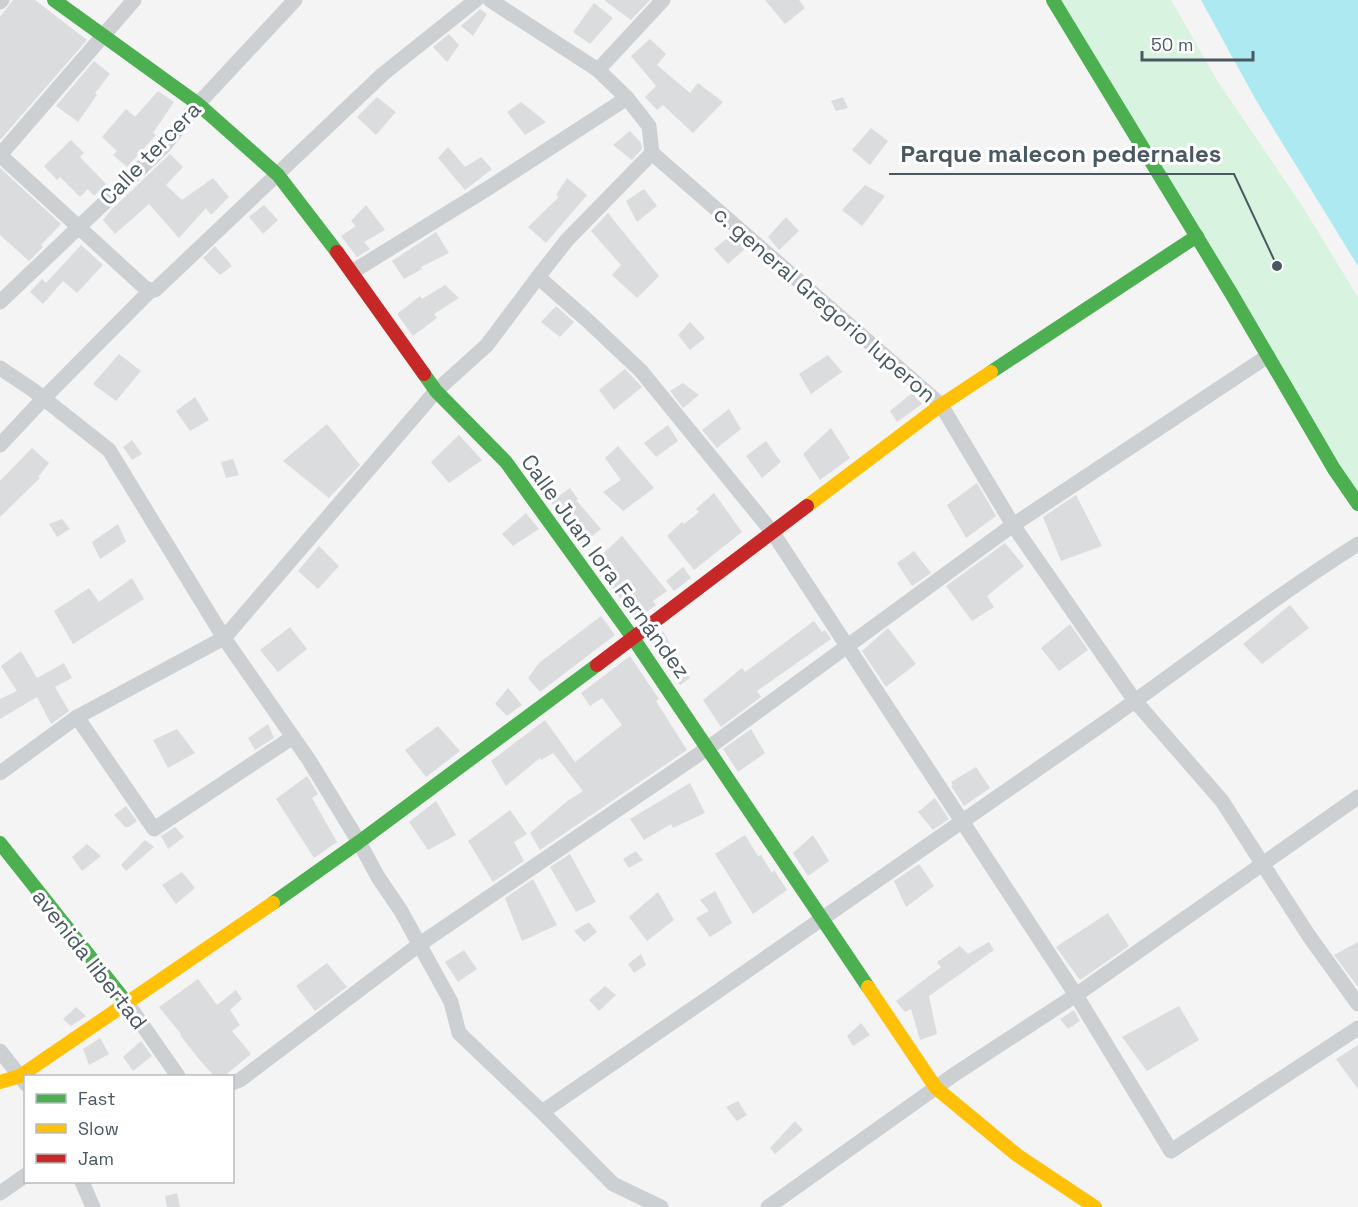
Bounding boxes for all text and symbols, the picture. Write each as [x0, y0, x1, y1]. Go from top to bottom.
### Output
scale bar [1142, 24, 1253, 62]
text: 50 m [1151, 33, 1193, 56]
street label: Calle tercera [94, 95, 207, 211]
callout: Parque malecon pedernales [889, 132, 1234, 174]
text: Parque malecon pedernales [901, 138, 1221, 169]
street label: c. general Gregorio luperon [708, 200, 942, 408]
street label: Calle Juan lora Fernández [515, 448, 697, 684]
street label: avenida libertad [26, 883, 154, 1035]
legend [24, 1075, 234, 1183]
text: Fast [78, 1087, 115, 1110]
text: Slow [78, 1117, 119, 1140]
text: Jam [78, 1147, 114, 1170]

